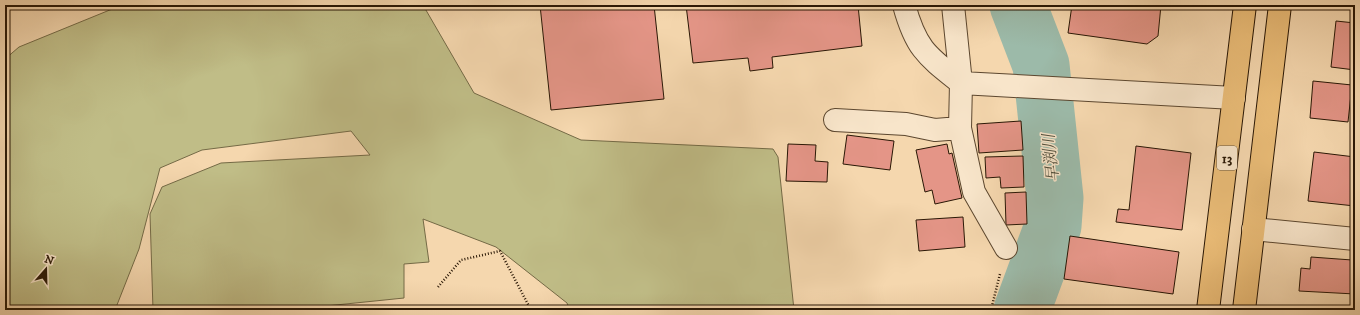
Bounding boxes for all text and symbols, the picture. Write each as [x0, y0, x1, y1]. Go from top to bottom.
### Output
water label: 早渕川 [1038, 131, 1063, 183]
road number: 13 [1217, 146, 1237, 170]
north arrow [26, 249, 66, 289]
text: N [42, 252, 56, 269]

